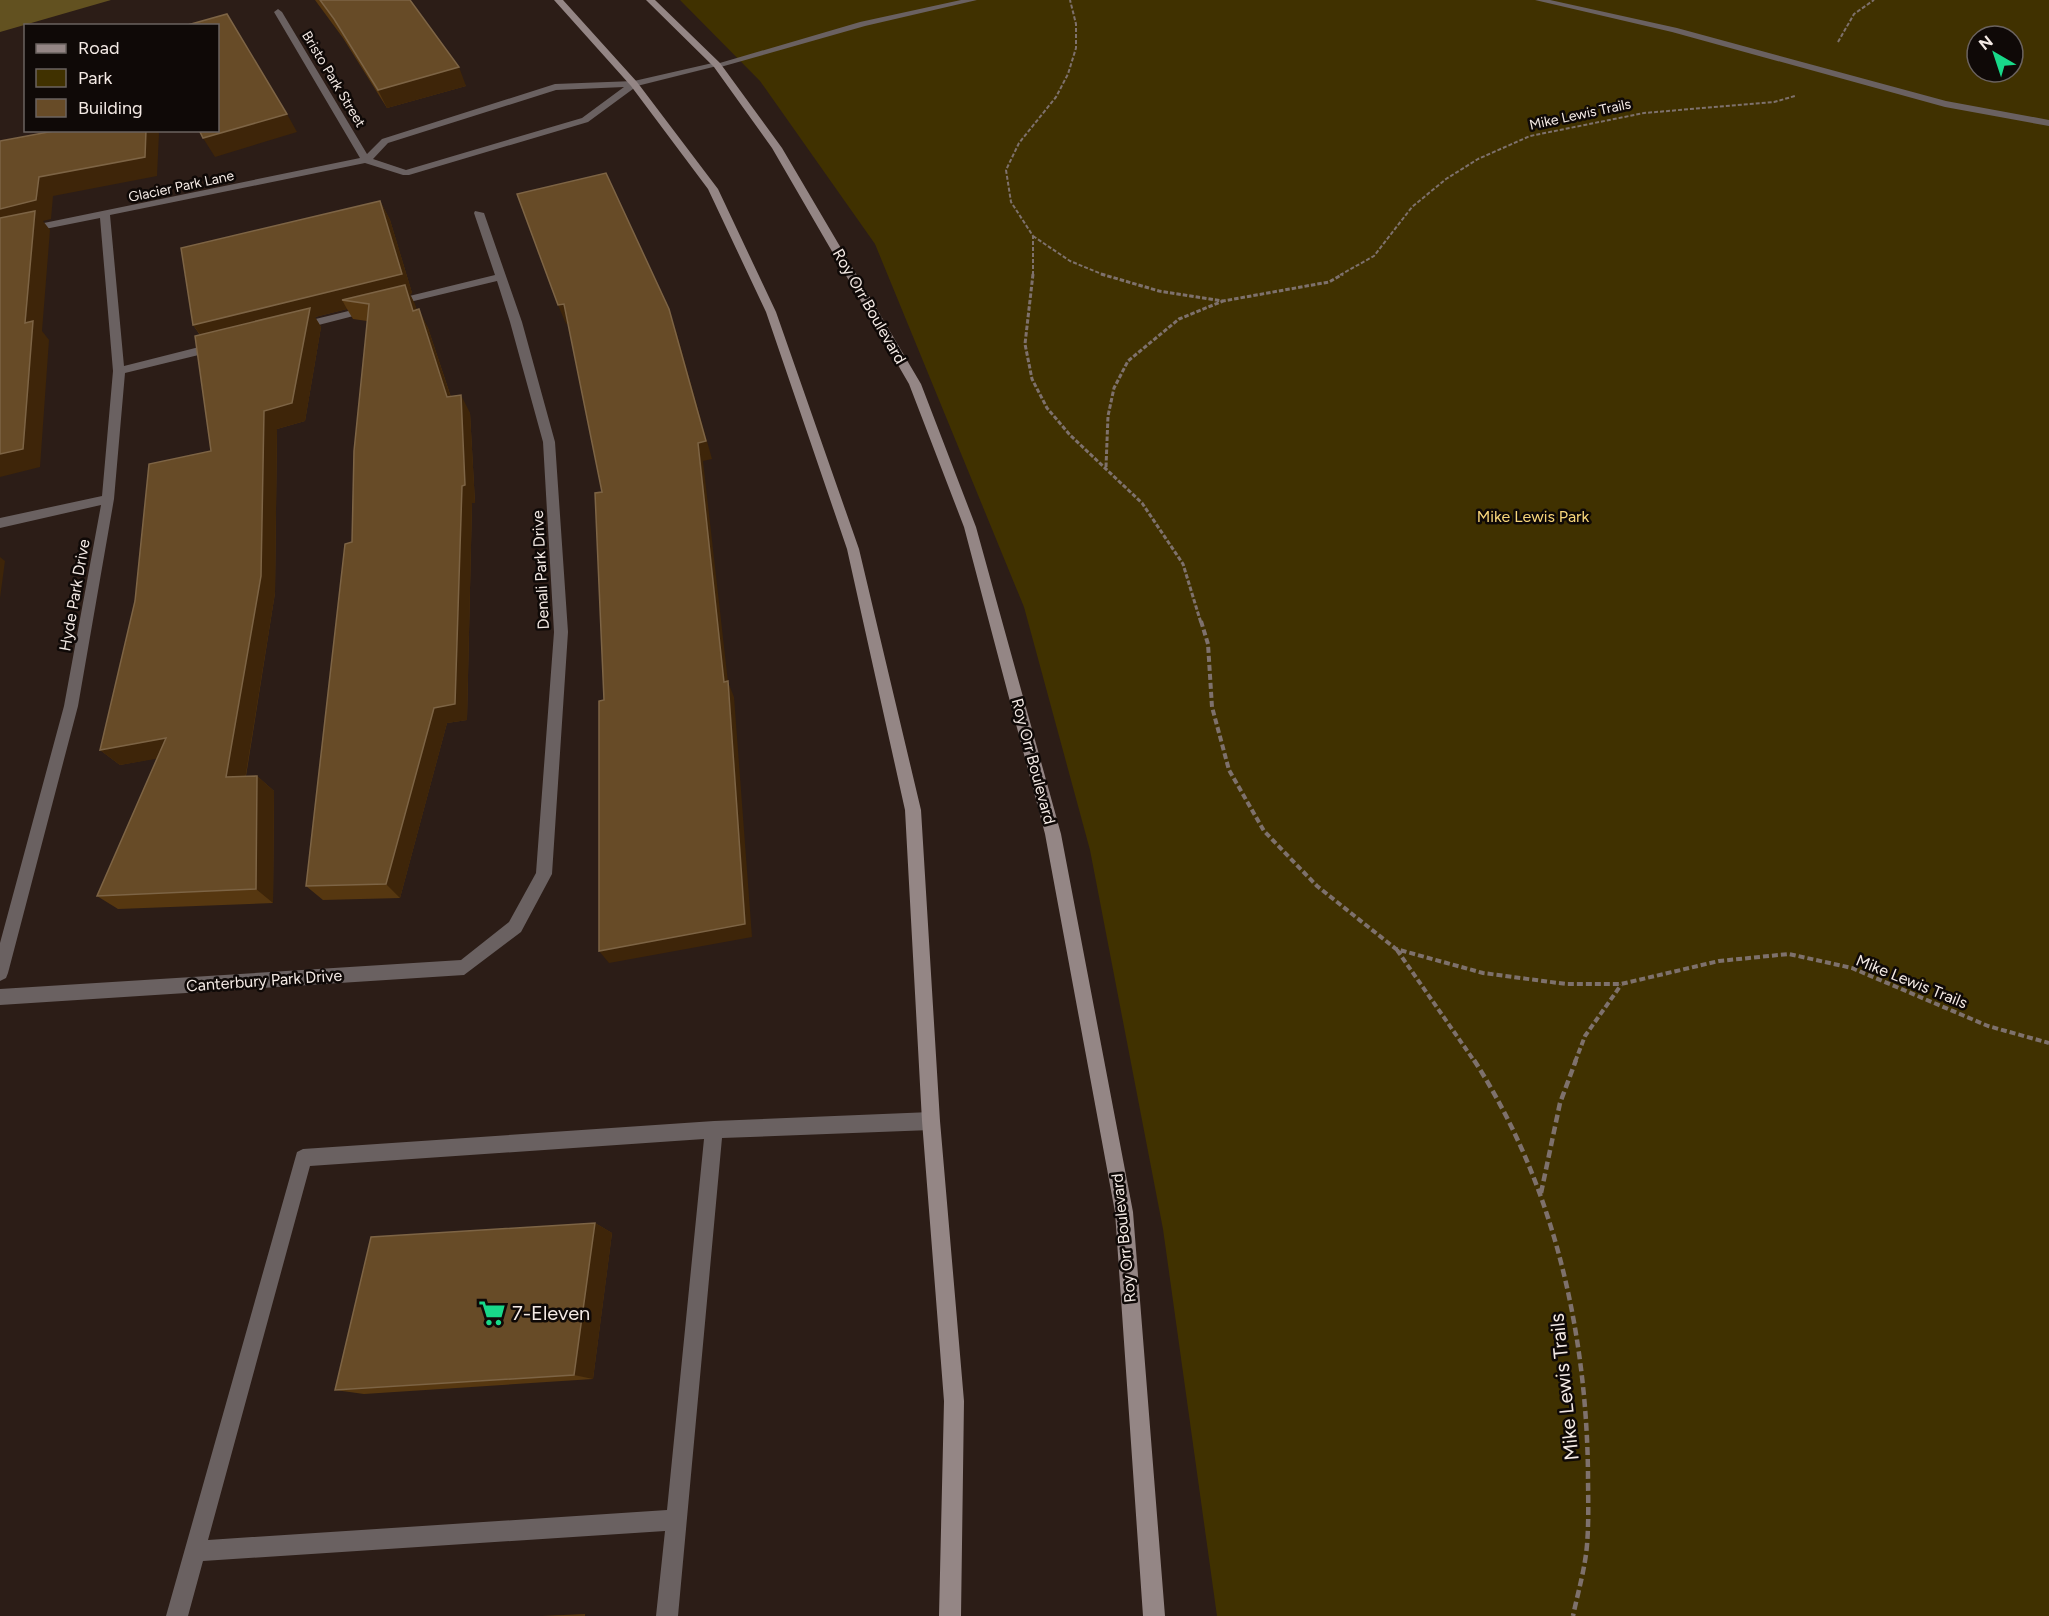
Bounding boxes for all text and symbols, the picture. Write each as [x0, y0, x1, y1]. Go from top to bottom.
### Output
legend [24, 24, 219, 132]
north arrow [1965, 24, 2025, 84]
street label: Bristo Park Street [298, 28, 369, 130]
text: N [1975, 31, 1997, 54]
text: Road [78, 37, 119, 59]
text: Park [78, 67, 113, 89]
street label: Mike Lewis Trails [1528, 95, 1633, 134]
text: Building [78, 97, 143, 119]
street label: Glacier Park Lane [127, 167, 236, 206]
street label: Roy Orr Boulevard [829, 245, 910, 367]
park label: Mike Lewis Park [1477, 507, 1589, 526]
street label: Denali Park Drive [528, 510, 553, 630]
street label: Hyde Park Drive [55, 537, 94, 653]
street label: Roy Orr Boulevard [1008, 696, 1059, 826]
street label: Mike Lewis Trails [1853, 950, 1970, 1012]
street label: Canterbury Park Drive [185, 966, 343, 995]
street label: Roy Orr Boulevard [1107, 1172, 1140, 1303]
supermarket icon: 7-Eleven [477, 1298, 507, 1328]
place label: 7-Eleven [512, 1301, 590, 1325]
street label: Mike Lewis Trails [1544, 1312, 1584, 1462]

